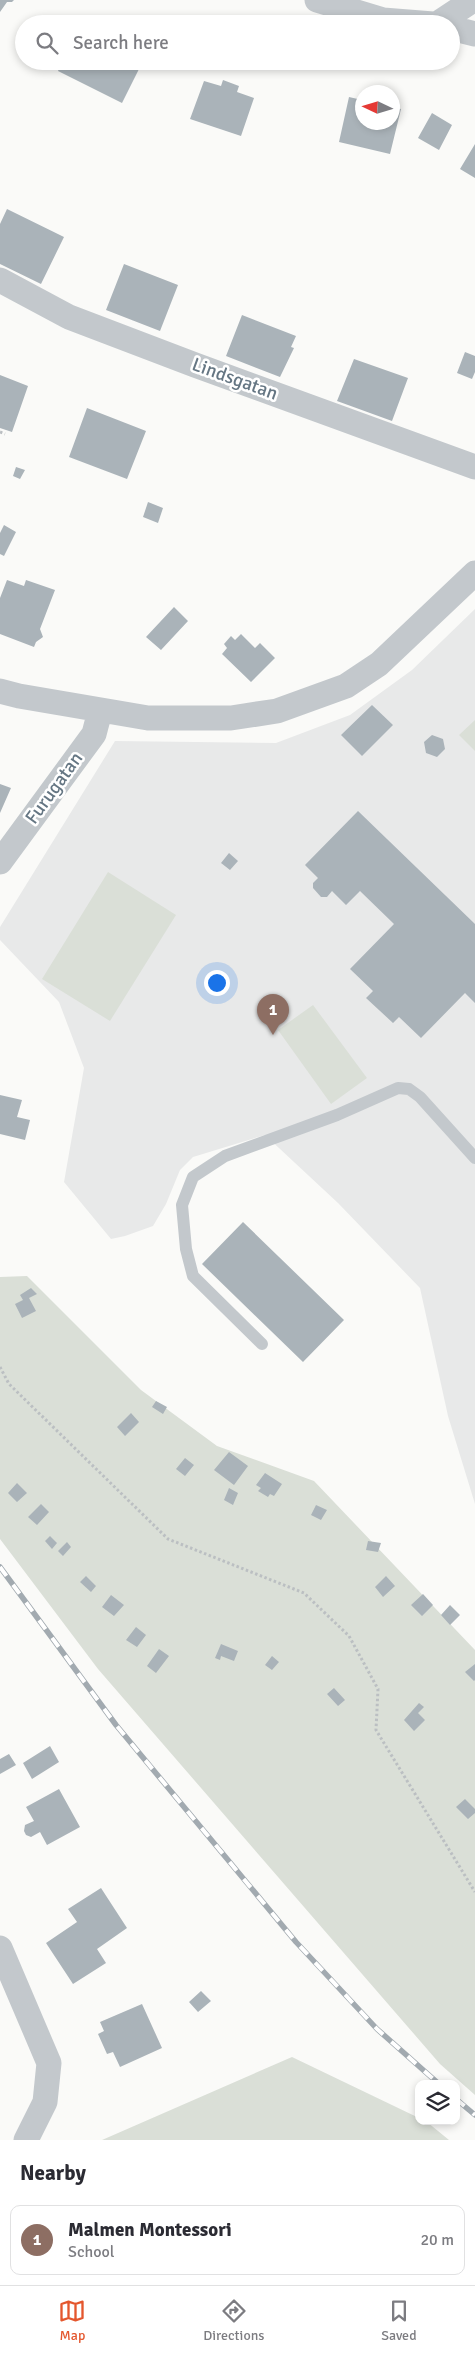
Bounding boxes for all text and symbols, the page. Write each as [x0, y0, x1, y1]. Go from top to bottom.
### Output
search box [15, 15, 460, 70]
icon: search [33, 29, 61, 57]
text: Search here [73, 31, 169, 55]
north arrow [355, 85, 400, 130]
street label: Lindsgatan [189, 352, 281, 406]
street label: Furugatan [20, 747, 88, 829]
your location [204, 970, 230, 996]
pin: 1 [257, 994, 289, 1035]
map controls [415, 2080, 460, 2125]
button: layers [415, 2080, 460, 2125]
text: Nearby [20, 2160, 86, 2186]
text: Malmen Montessori [68, 2218, 232, 2242]
text: 1 [33, 2230, 41, 2250]
text: 20 m [420, 2230, 454, 2250]
text: School [68, 2242, 114, 2262]
tab: Map [58, 2297, 86, 2344]
tab: Directions [203, 2297, 264, 2344]
tab: Saved [381, 2297, 417, 2344]

